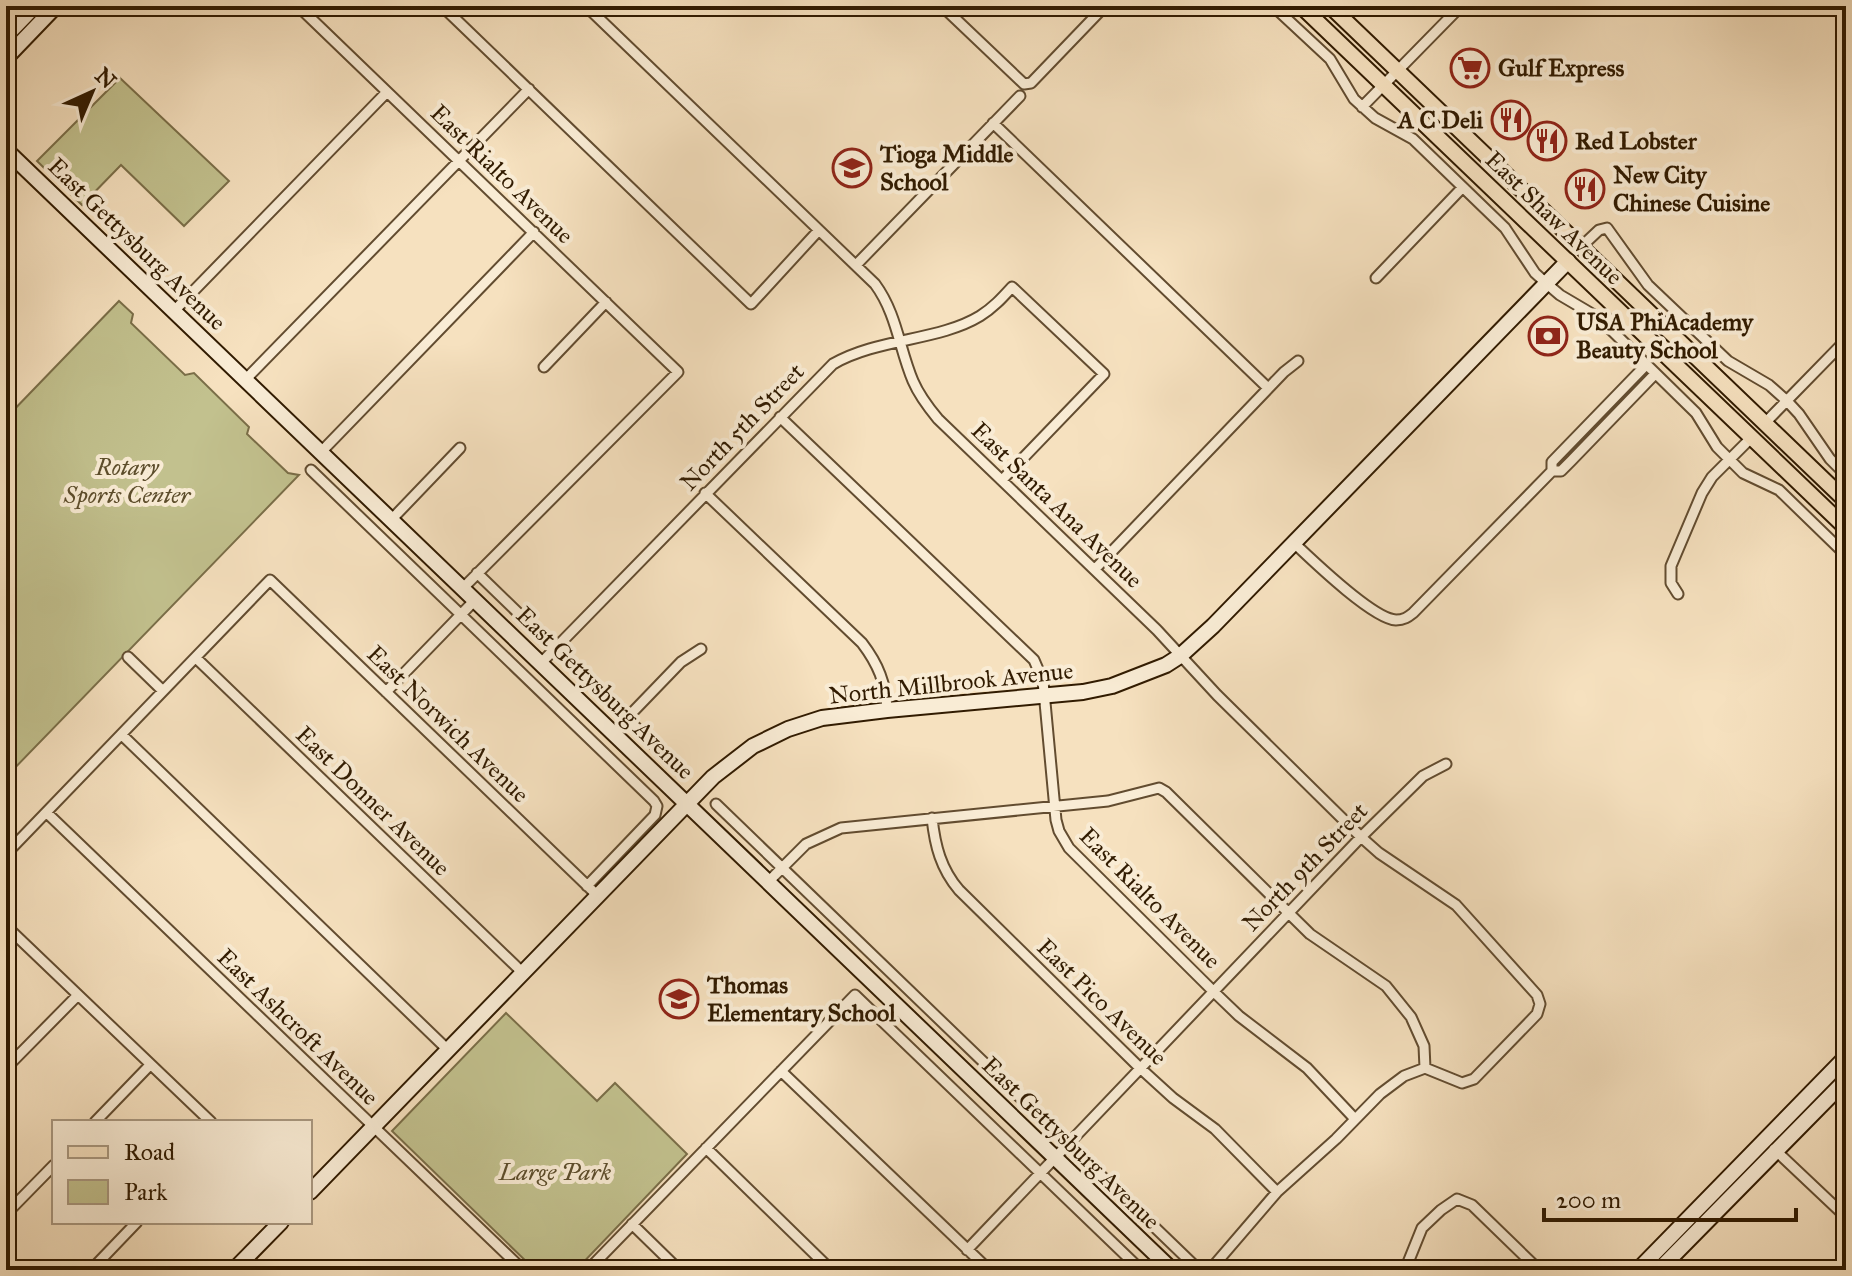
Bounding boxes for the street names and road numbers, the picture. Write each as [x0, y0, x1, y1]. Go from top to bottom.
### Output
street label: East Rialto Avenue [424, 98, 580, 250]
street label: East Shaw Avenue [1479, 145, 1629, 291]
street label: East Gettysburg Avenue [42, 151, 232, 337]
street label: North 5th Street [674, 357, 811, 497]
street label: East Santa Ana Avenue [965, 415, 1149, 595]
street label: East Gettysburg Avenue [510, 600, 700, 786]
street label: East Norwich Avenue [361, 639, 535, 809]
street label: North Millbrook Avenue [827, 655, 1075, 711]
street label: East Donner Avenue [290, 720, 456, 882]
street label: North 9th Street [1236, 796, 1374, 938]
street label: East Rialto Avenue [1073, 821, 1227, 975]
street label: East Pico Avenue [1031, 932, 1173, 1072]
street label: East Ashcroft Avenue [211, 942, 385, 1112]
street label: East Gettysburg Avenue [976, 1050, 1166, 1236]

